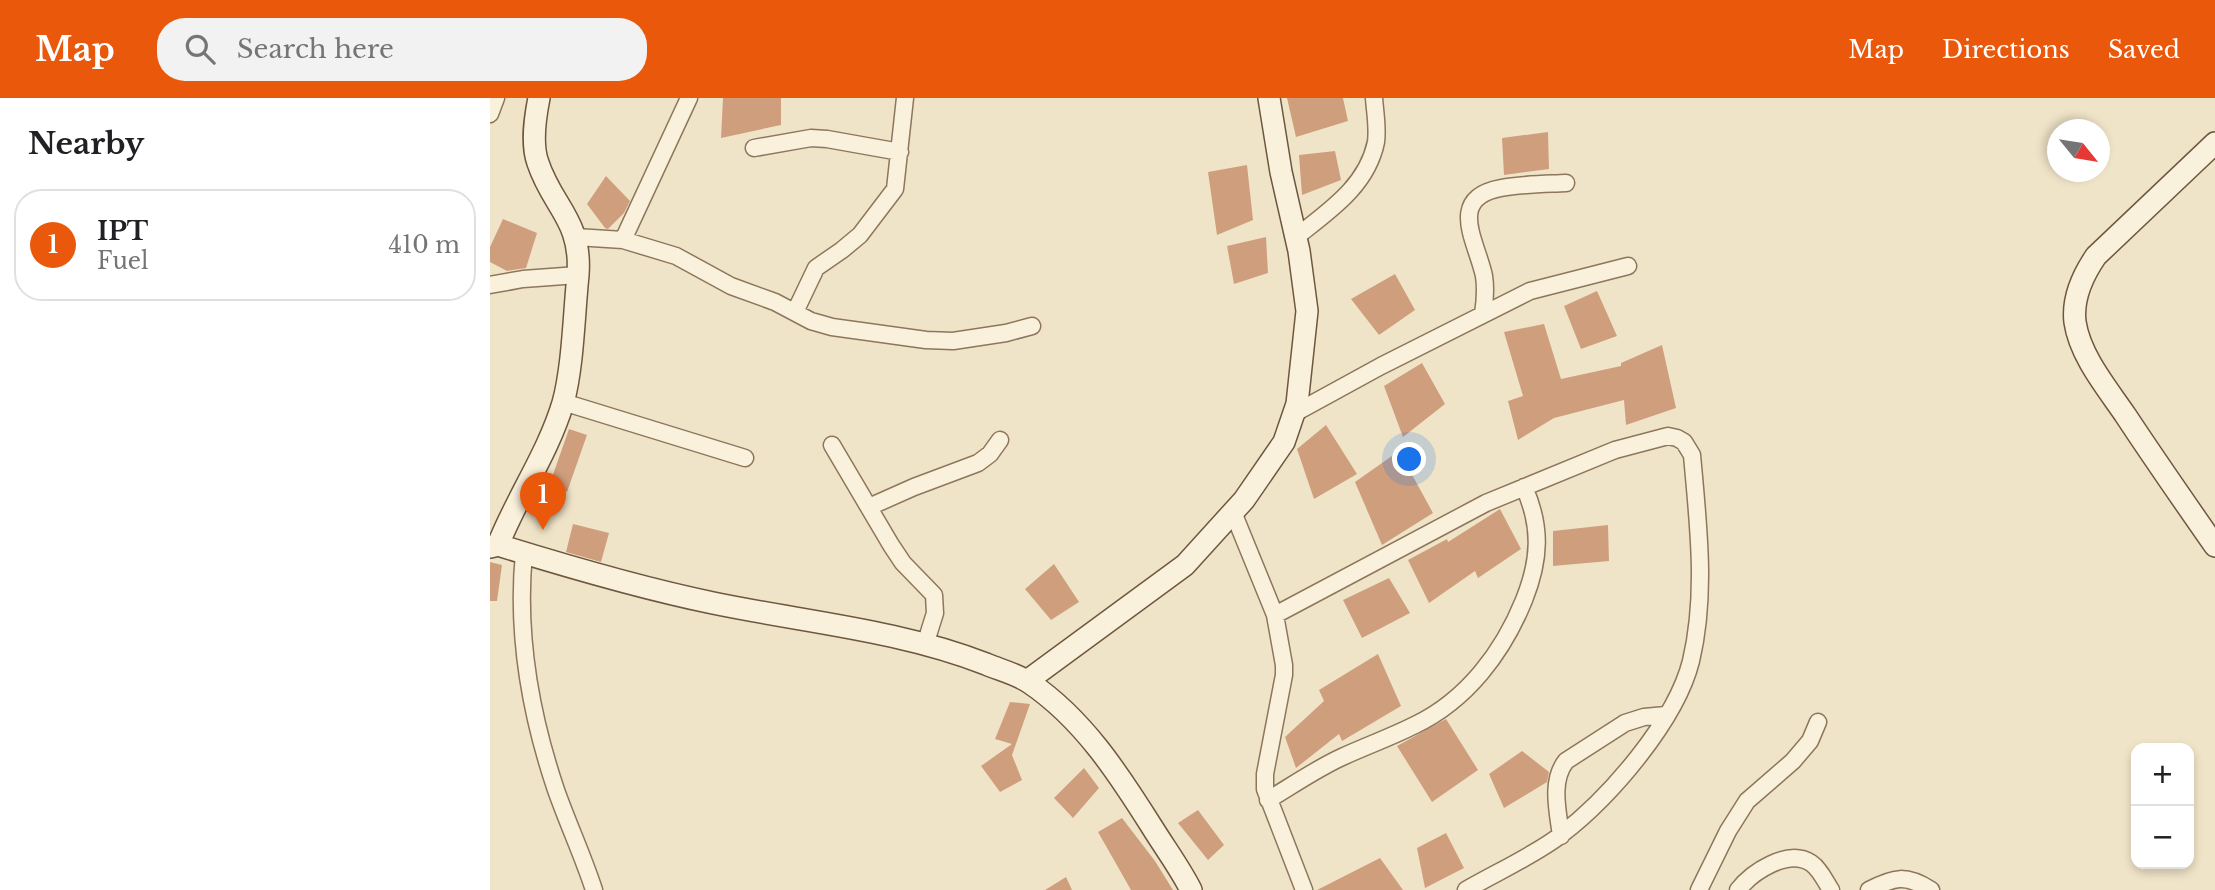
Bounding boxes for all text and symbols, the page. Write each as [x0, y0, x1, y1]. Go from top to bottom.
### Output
search box [157, 18, 647, 81]
text: Map [35, 29, 115, 70]
icon: search [181, 30, 219, 68]
text: Search here [237, 33, 394, 65]
text: Map [1848, 35, 1904, 64]
text: Directions [1942, 35, 2070, 64]
text: Saved [2108, 35, 2180, 64]
north arrow [2047, 119, 2110, 182]
text: Nearby [28, 125, 144, 162]
text: IPT [97, 215, 148, 247]
text: 1 [48, 231, 58, 259]
text: 410 m [389, 231, 460, 259]
text: Fuel [97, 247, 148, 275]
your location [1392, 442, 1426, 476]
pin: 1 [520, 472, 566, 530]
map controls [2131, 743, 2194, 869]
button: + [2131, 743, 2194, 806]
button: − [2131, 806, 2194, 869]

